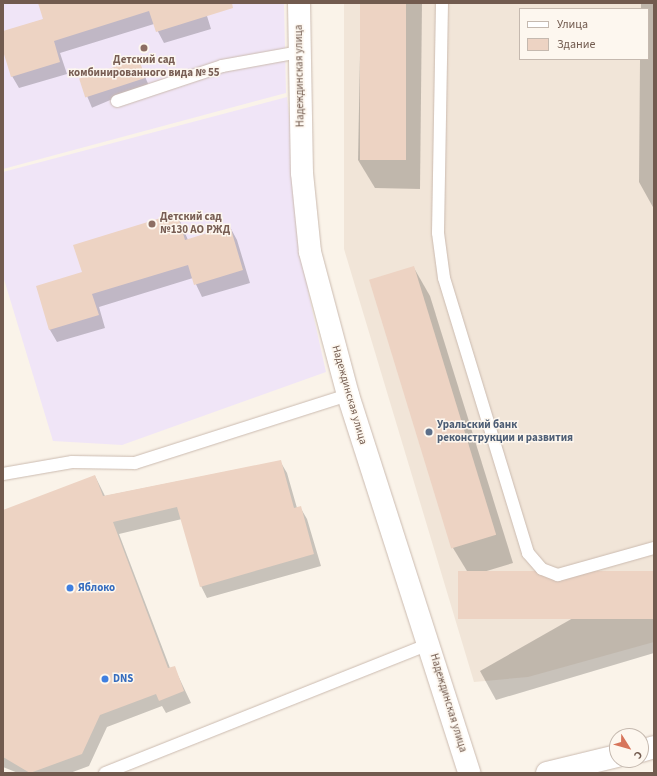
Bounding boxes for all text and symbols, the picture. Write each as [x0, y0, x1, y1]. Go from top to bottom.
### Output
legend [519, 8, 649, 60]
text: Улица [557, 16, 588, 33]
street label: Надеждинская улица [293, 25, 307, 127]
text: Здание [557, 36, 596, 53]
marker: Детский сад комбинированного вида № 55 [139, 43, 149, 53]
place label: Детский сад комбинированного вида № 55 [68, 54, 220, 80]
place label: Детский сад №130 АО РЖД [160, 211, 230, 237]
marker: Детский сад №130 АО РЖД [147, 219, 157, 229]
street label: Надеждинская улица [329, 344, 369, 446]
place label: Уральский банк реконструкции и развития [437, 419, 573, 445]
marker: Уральский банк реконструкции и развития [424, 427, 434, 437]
place label: Яблоко [78, 581, 115, 595]
marker: Яблоко [65, 583, 75, 593]
street label: Надеждинская улица [427, 652, 469, 754]
place label: DNS [113, 672, 133, 686]
marker: DNS [100, 674, 110, 684]
north arrow [609, 728, 649, 768]
text: С [630, 748, 646, 762]

